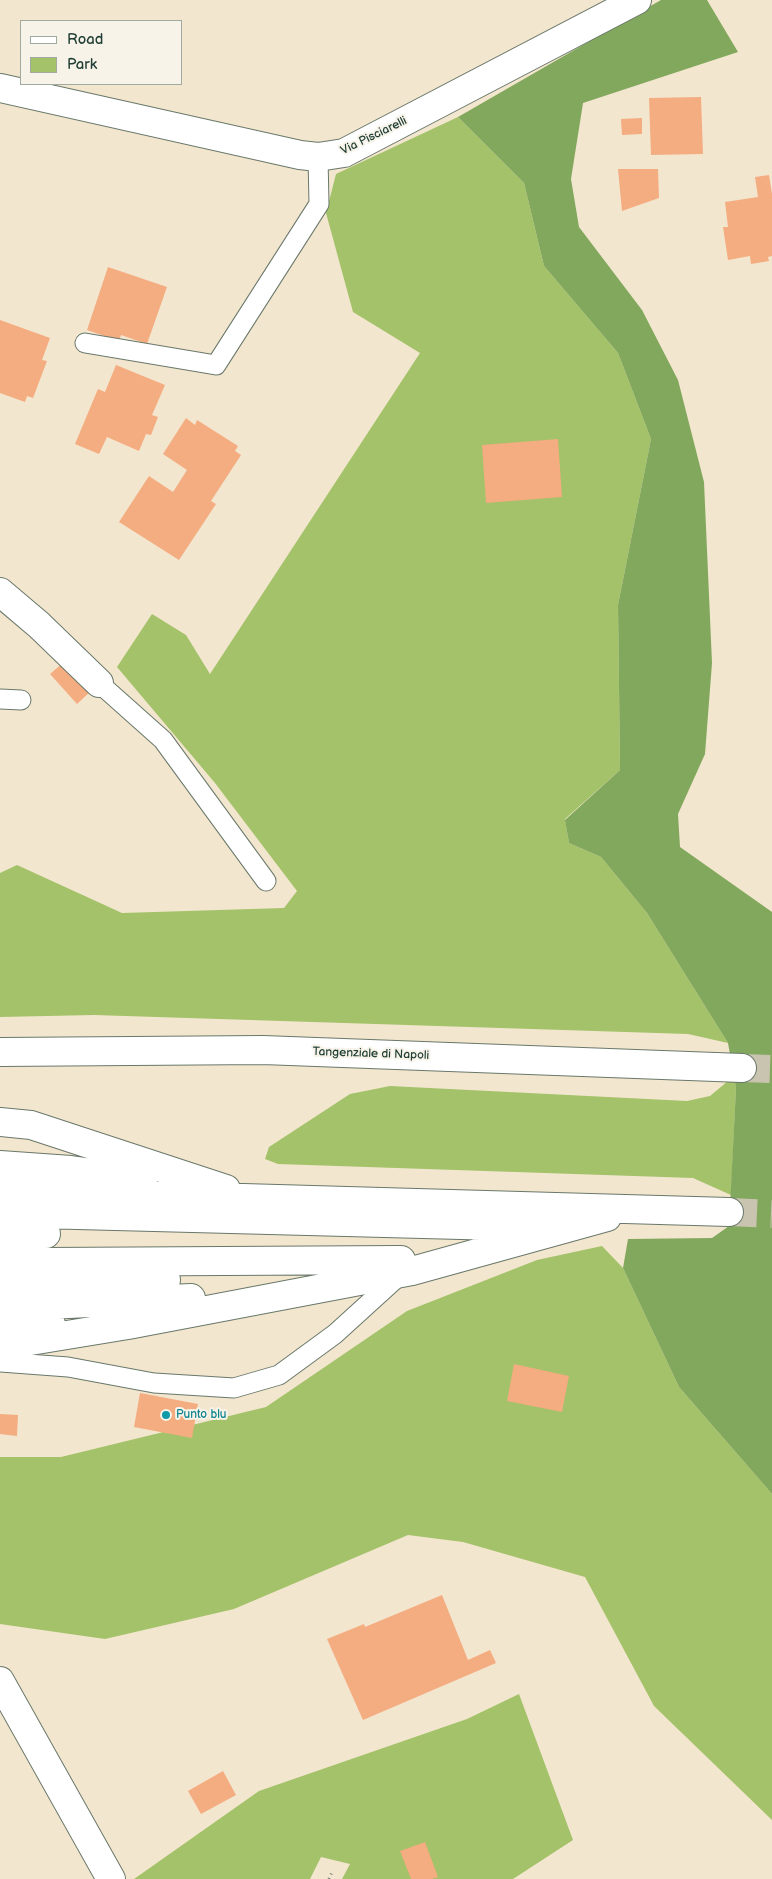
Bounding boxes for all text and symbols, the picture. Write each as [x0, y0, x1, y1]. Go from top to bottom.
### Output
legend [20, 20, 182, 85]
text: Road [67, 30, 103, 49]
text: Park [67, 55, 97, 74]
street label: Via Pisciarelli [339, 114, 409, 158]
street label: Tangenziale di Napoli [312, 1045, 430, 1063]
place label: Punto blu [176, 1408, 226, 1422]
marker: Punto blu [160, 1409, 172, 1421]

